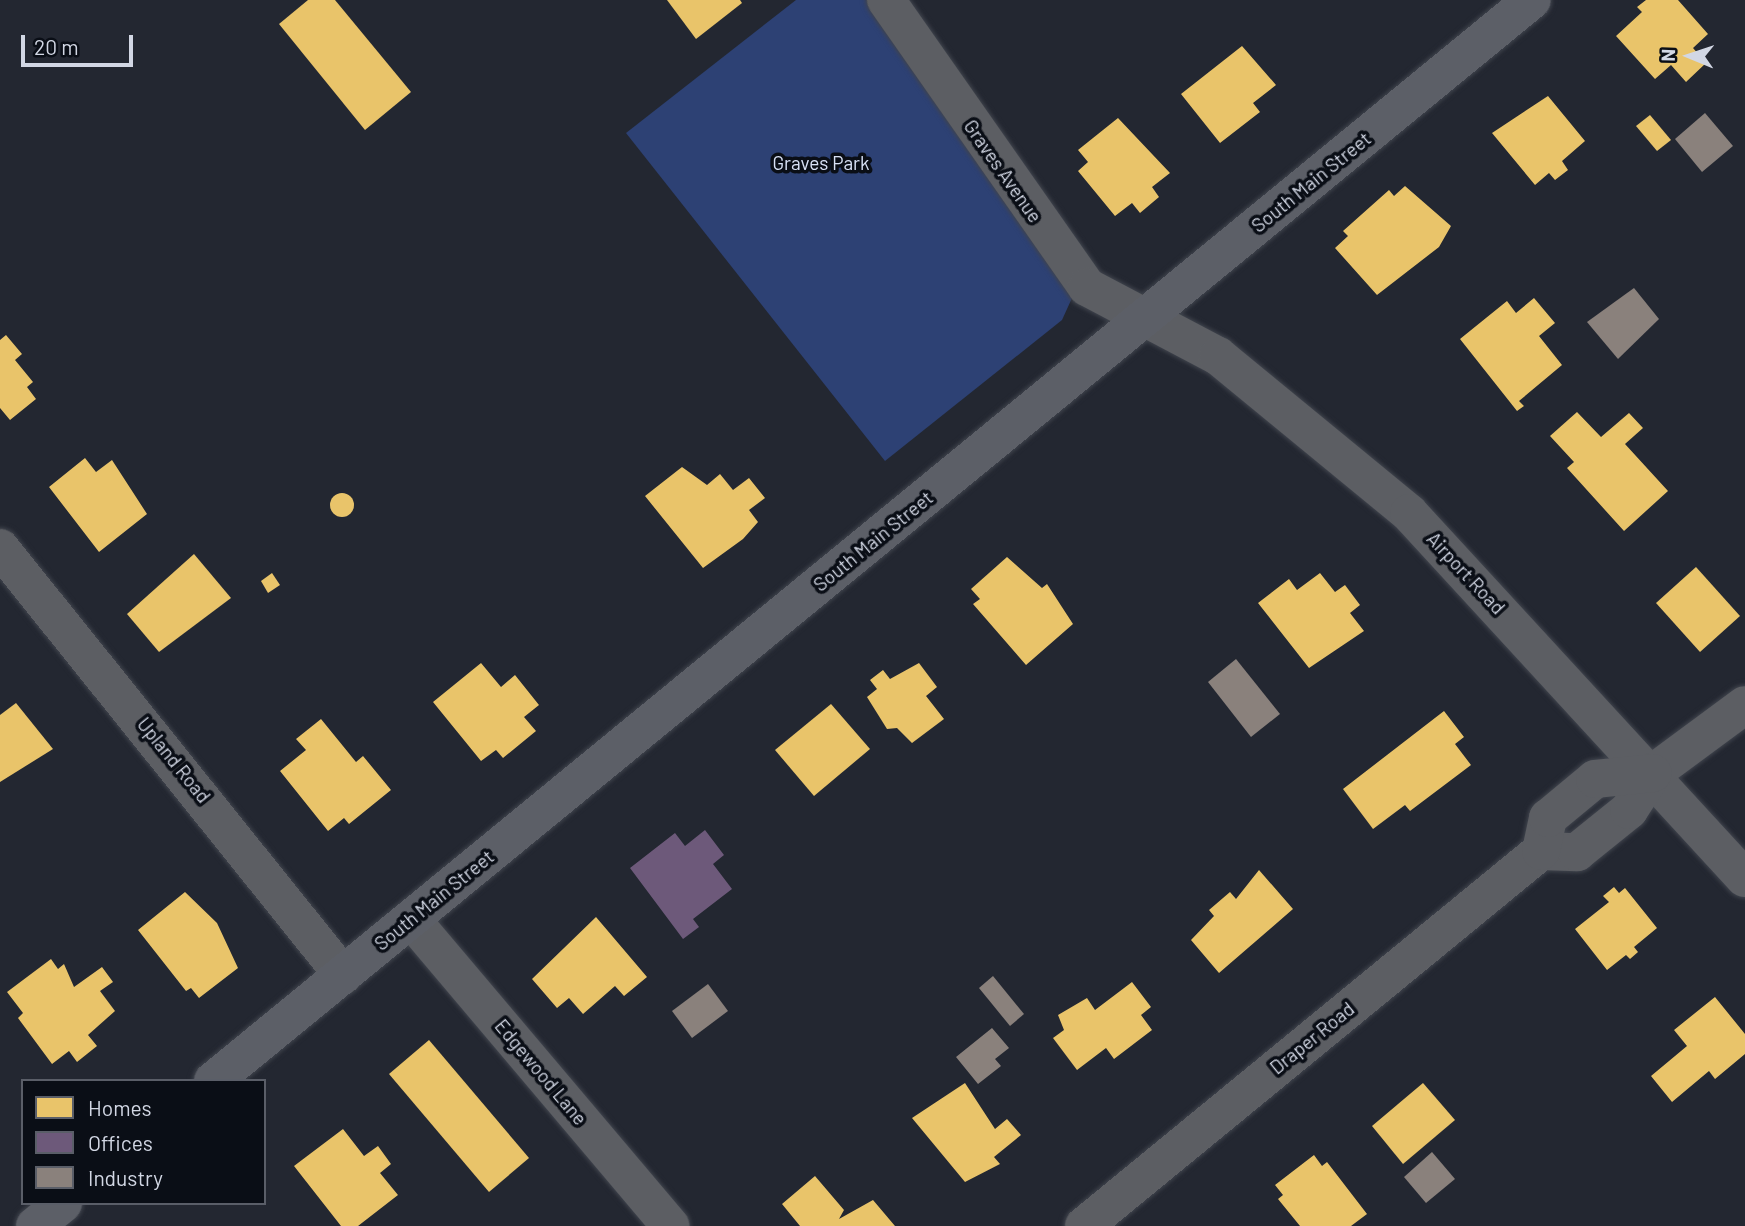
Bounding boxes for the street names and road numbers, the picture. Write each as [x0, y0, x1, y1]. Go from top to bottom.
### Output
street label: Graves Avenue [959, 115, 1047, 227]
street label: South Main Street [1247, 127, 1375, 237]
street label: South Main Street [809, 486, 937, 596]
street label: Airport Road [1422, 527, 1510, 619]
street label: Upland Road [133, 713, 215, 807]
street label: South Main Street [370, 845, 498, 955]
street label: Draper Road [1265, 997, 1359, 1079]
street label: Edgewood Lane [490, 1015, 592, 1129]

